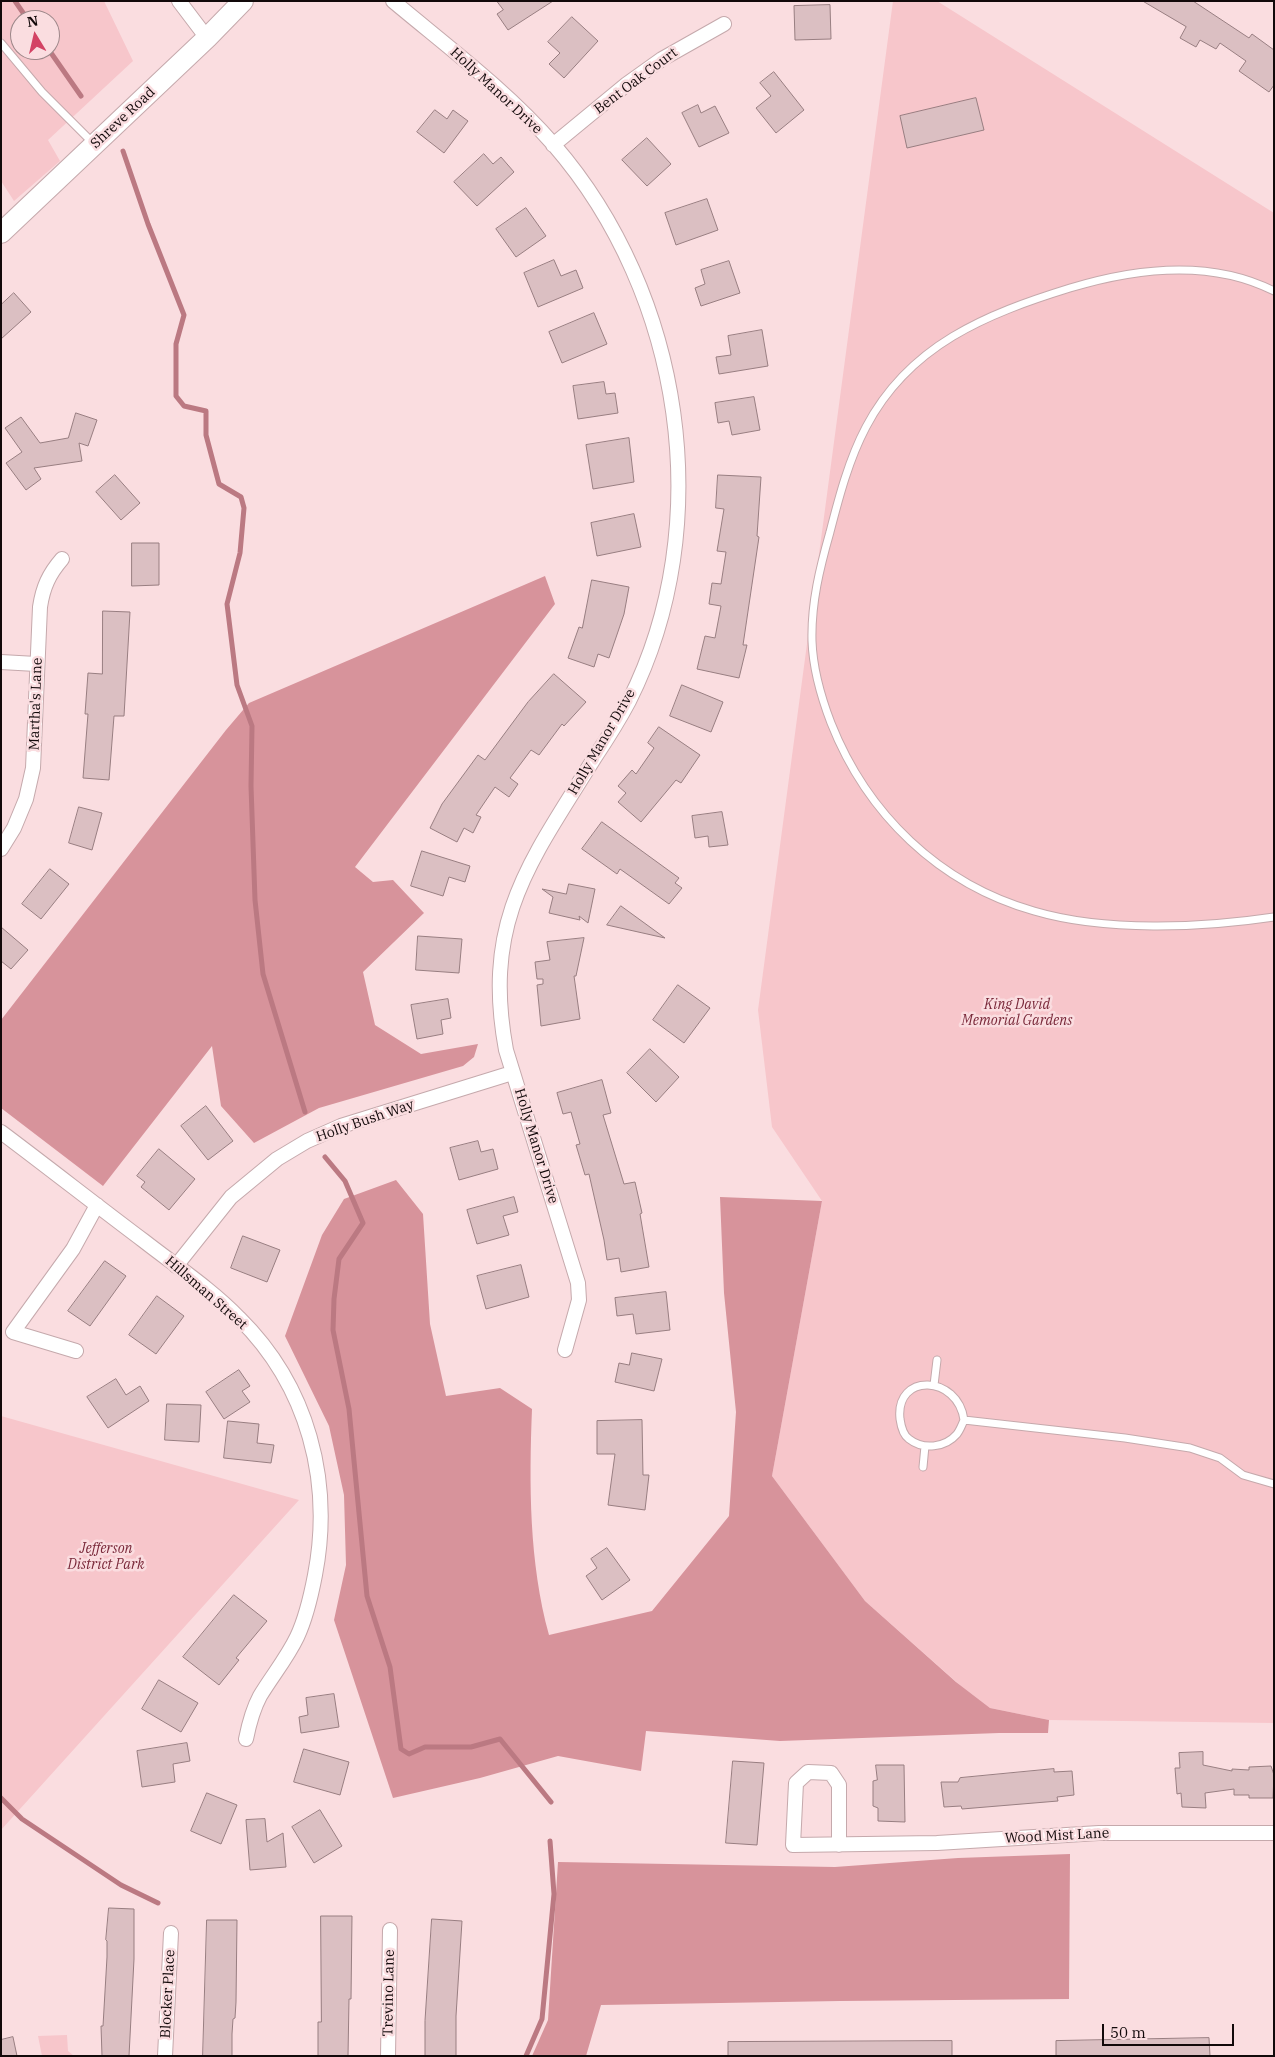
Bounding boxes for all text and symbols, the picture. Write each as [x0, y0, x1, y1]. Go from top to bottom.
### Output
north arrow [10, 10, 60, 60]
text: N [26, 11, 40, 31]
street label: Holly Manor Drive [447, 44, 545, 138]
street label: Bent Oak Court [591, 44, 681, 118]
street label: Shreve Road [87, 84, 159, 152]
street label: Martha's Lane [26, 657, 46, 751]
street label: Holly Manor Drive [565, 686, 639, 798]
park label: King David Memorial Gardens [962, 997, 1072, 1030]
street label: Holly Manor Drive [510, 1086, 562, 1206]
street label: Holly Bush Way [314, 1096, 416, 1146]
street label: Hillsman Street [162, 1253, 250, 1333]
park label: Jefferson District Park [68, 1541, 144, 1574]
street label: Wood Mist Lane [1004, 1825, 1110, 1847]
street label: Blocker Place [157, 1949, 179, 2039]
street label: Trevino Lane [380, 1949, 398, 2037]
scale bar [1105, 2014, 1238, 2046]
text: 50 m [1110, 2023, 1146, 2042]

